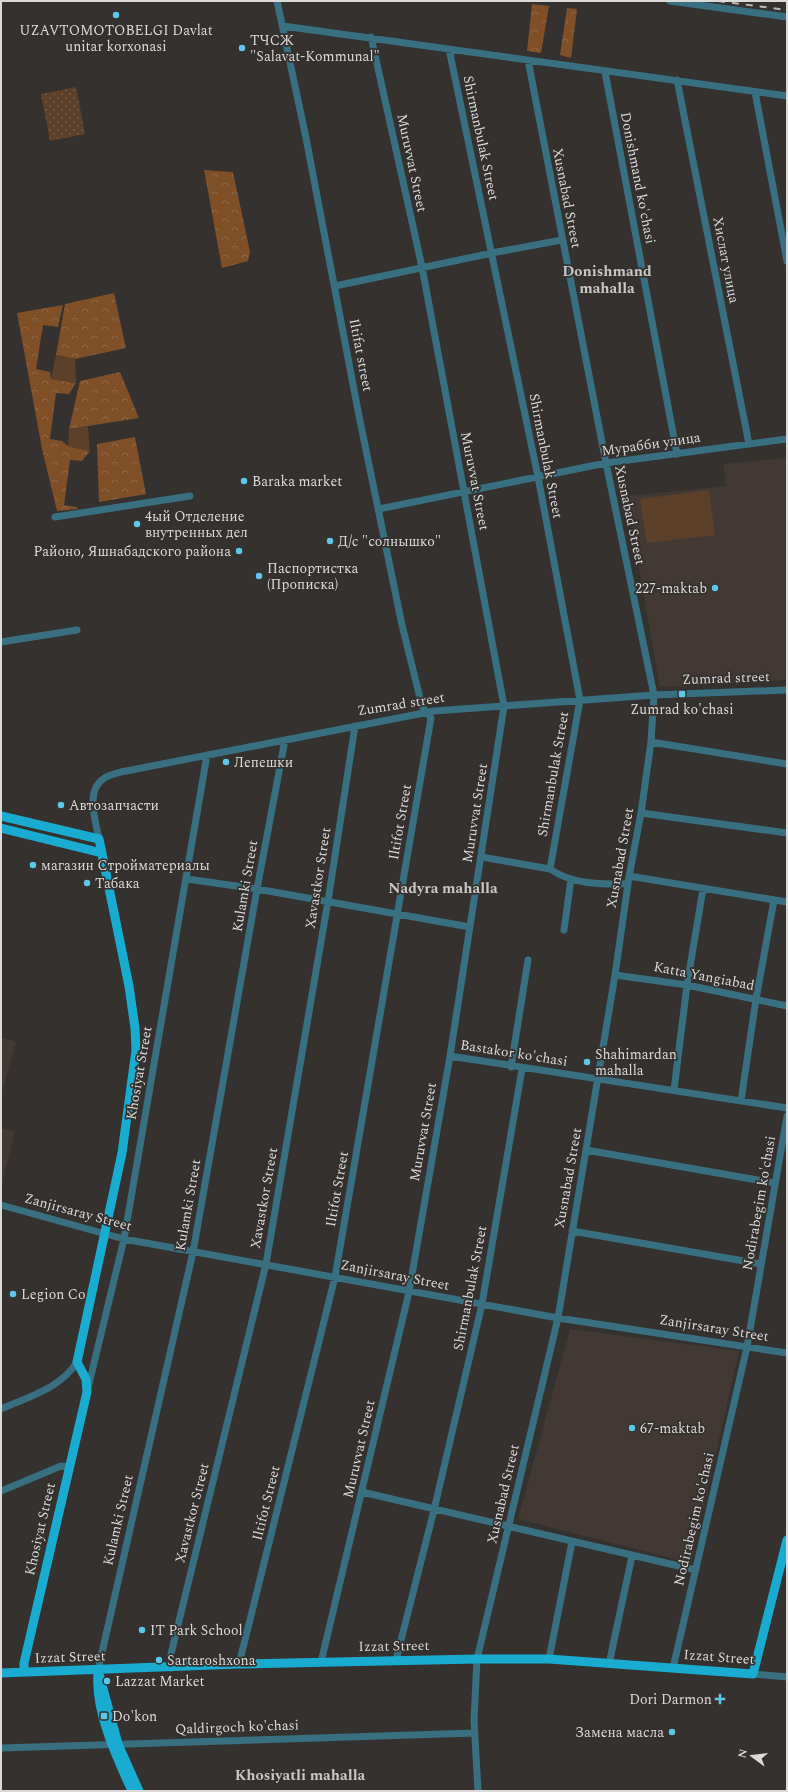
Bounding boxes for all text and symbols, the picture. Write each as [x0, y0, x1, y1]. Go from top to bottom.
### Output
marker: UZAVTOMOTOBELGI Davlat unitar korxonasi [111, 10, 121, 20]
place label: UZAVTOMOTOBELGI Davlat unitar korxonasi [19, 20, 213, 57]
place label: ТЧСЖ "Salavat-Kommunal" [250, 30, 380, 67]
marker: ТЧСЖ "Salavat-Kommunal" [237, 43, 247, 53]
street label: Shirmаnbulak Street [458, 74, 504, 202]
street label: Donishmand ko'chasi [615, 110, 661, 246]
street label: Muruvvat Street [391, 112, 433, 214]
street label: Xusnabad Street [547, 146, 587, 250]
street label: Хислат улица [707, 215, 745, 305]
district label: Donishmand mahalla [562, 260, 652, 300]
street label: Iltifаt street [344, 317, 378, 393]
street label: Shirmаnbulak Street [524, 392, 568, 520]
street label: Мурабби улица [600, 427, 702, 461]
street label: Muruvvat Street [455, 430, 495, 532]
street label: Xusnabad Street [609, 463, 651, 567]
place label: Baraka market [252, 471, 342, 492]
marker: Baraka market [239, 476, 249, 486]
place label: 4ый Отделение внутренных дел [145, 506, 248, 543]
marker: 4ый Отделение внутренных дел [132, 519, 142, 529]
place label: Д/с "солнышко" [338, 531, 441, 552]
marker: Д/с "солнышко" [325, 536, 335, 546]
place label: Районо, Яшнабадского района [34, 541, 231, 562]
marker: Районо, Яшнабадского района [234, 546, 244, 556]
place label: Паспортистка (Прописка) [267, 558, 359, 595]
marker: Паспортистка (Прописка) [254, 571, 264, 581]
place label: 227-maktab [635, 578, 707, 599]
marker: 227-maktab [710, 583, 720, 593]
street label: Zumrad street [682, 666, 770, 690]
street label: Zumrad street [356, 687, 446, 721]
marker: Zumrad ko'chasi [677, 689, 687, 699]
place label: Zumrad ko'chasi [630, 699, 734, 720]
street label: Shirmаnbulak Street [532, 710, 574, 838]
place label: Лепешки [234, 752, 293, 773]
marker: Лепешки [221, 757, 231, 767]
street label: Muruvvat Street [457, 762, 493, 864]
street label: Iltifot Street [383, 782, 417, 861]
place label: Автозапчасти [69, 795, 159, 816]
marker: Автозапчасти [56, 800, 66, 810]
street label: Xusnabad Street [601, 806, 639, 910]
street label: Xavastkor Street [300, 826, 336, 930]
street label: Kulamki Street [227, 839, 263, 933]
place label: магазин Стройматериалы [41, 855, 210, 876]
marker: магазин Стройматериалы [28, 860, 38, 870]
place label: Табака [95, 873, 140, 894]
district label: Nadyra mahalla [388, 877, 498, 900]
marker: Табака [82, 878, 92, 888]
street label: Katta Yangiabad [652, 956, 756, 996]
street label: Khosiyat Street [120, 1025, 158, 1121]
street label: Bastakor ko'chasi [459, 1034, 569, 1072]
place label: Shahimardan mahalla [595, 1044, 677, 1081]
marker: Shahimardan mahalla [582, 1057, 592, 1067]
street label: Muruvvat Street [404, 1081, 442, 1183]
street label: Xusnabad Street [549, 1126, 587, 1230]
street label: Nodirabegim ko'chasi [737, 1134, 781, 1272]
street label: Xavastkor Street [245, 1146, 283, 1250]
street label: Iltifot Street [320, 1149, 354, 1228]
street label: Kulamki Street [170, 1158, 206, 1252]
street label: Zanjirsaray Street [22, 1188, 134, 1236]
street label: Shirmanbulak Street [448, 1224, 492, 1352]
street label: Zanjirsaray Street [339, 1254, 451, 1296]
place label: Legion Co [21, 1284, 86, 1305]
marker: Legion Co [8, 1289, 18, 1299]
street label: Zanjirsaray Street [658, 1309, 770, 1347]
street label: Muruvvat Street [338, 1398, 381, 1500]
place label: 67-maktab [640, 1418, 705, 1439]
marker: 67-maktab [627, 1423, 637, 1433]
street label: Xusnabad Street [481, 1442, 525, 1546]
street label: Nodirabegim ko'chasi [668, 1450, 720, 1588]
street label: Xavastkor Street [169, 1461, 215, 1565]
street label: Iltifot Street [247, 1463, 285, 1543]
street label: Kulamki Street [97, 1472, 139, 1568]
street label: Khosiyat Street [19, 1480, 61, 1577]
place label: IT Park School [150, 1620, 243, 1641]
marker: IT Park School [137, 1625, 147, 1635]
street label: Izzat Street [358, 1635, 430, 1657]
street label: Izzat Street [683, 1644, 755, 1670]
street label: Izzat Street [34, 1645, 106, 1669]
place label: Sartaroshxona [167, 1650, 256, 1671]
marker: Sartaroshxona [154, 1655, 164, 1665]
place label: Lazzat Market [115, 1671, 204, 1692]
marker: Lazzat Market [102, 1676, 112, 1686]
place label: Dori Darmon [629, 1689, 712, 1710]
marker: Dori Darmon [715, 1694, 725, 1704]
place label: Do'kon [112, 1706, 157, 1727]
marker: Do'kon [99, 1711, 109, 1721]
street label: Qaldirgoch ko'chasi [175, 1714, 299, 1740]
place label: Замена масла [575, 1722, 664, 1743]
marker: Замена масла [667, 1727, 677, 1737]
north arrow [732, 1736, 772, 1776]
text: N [733, 1747, 752, 1760]
district label: Khosiyatli mahalla [235, 1764, 366, 1787]

